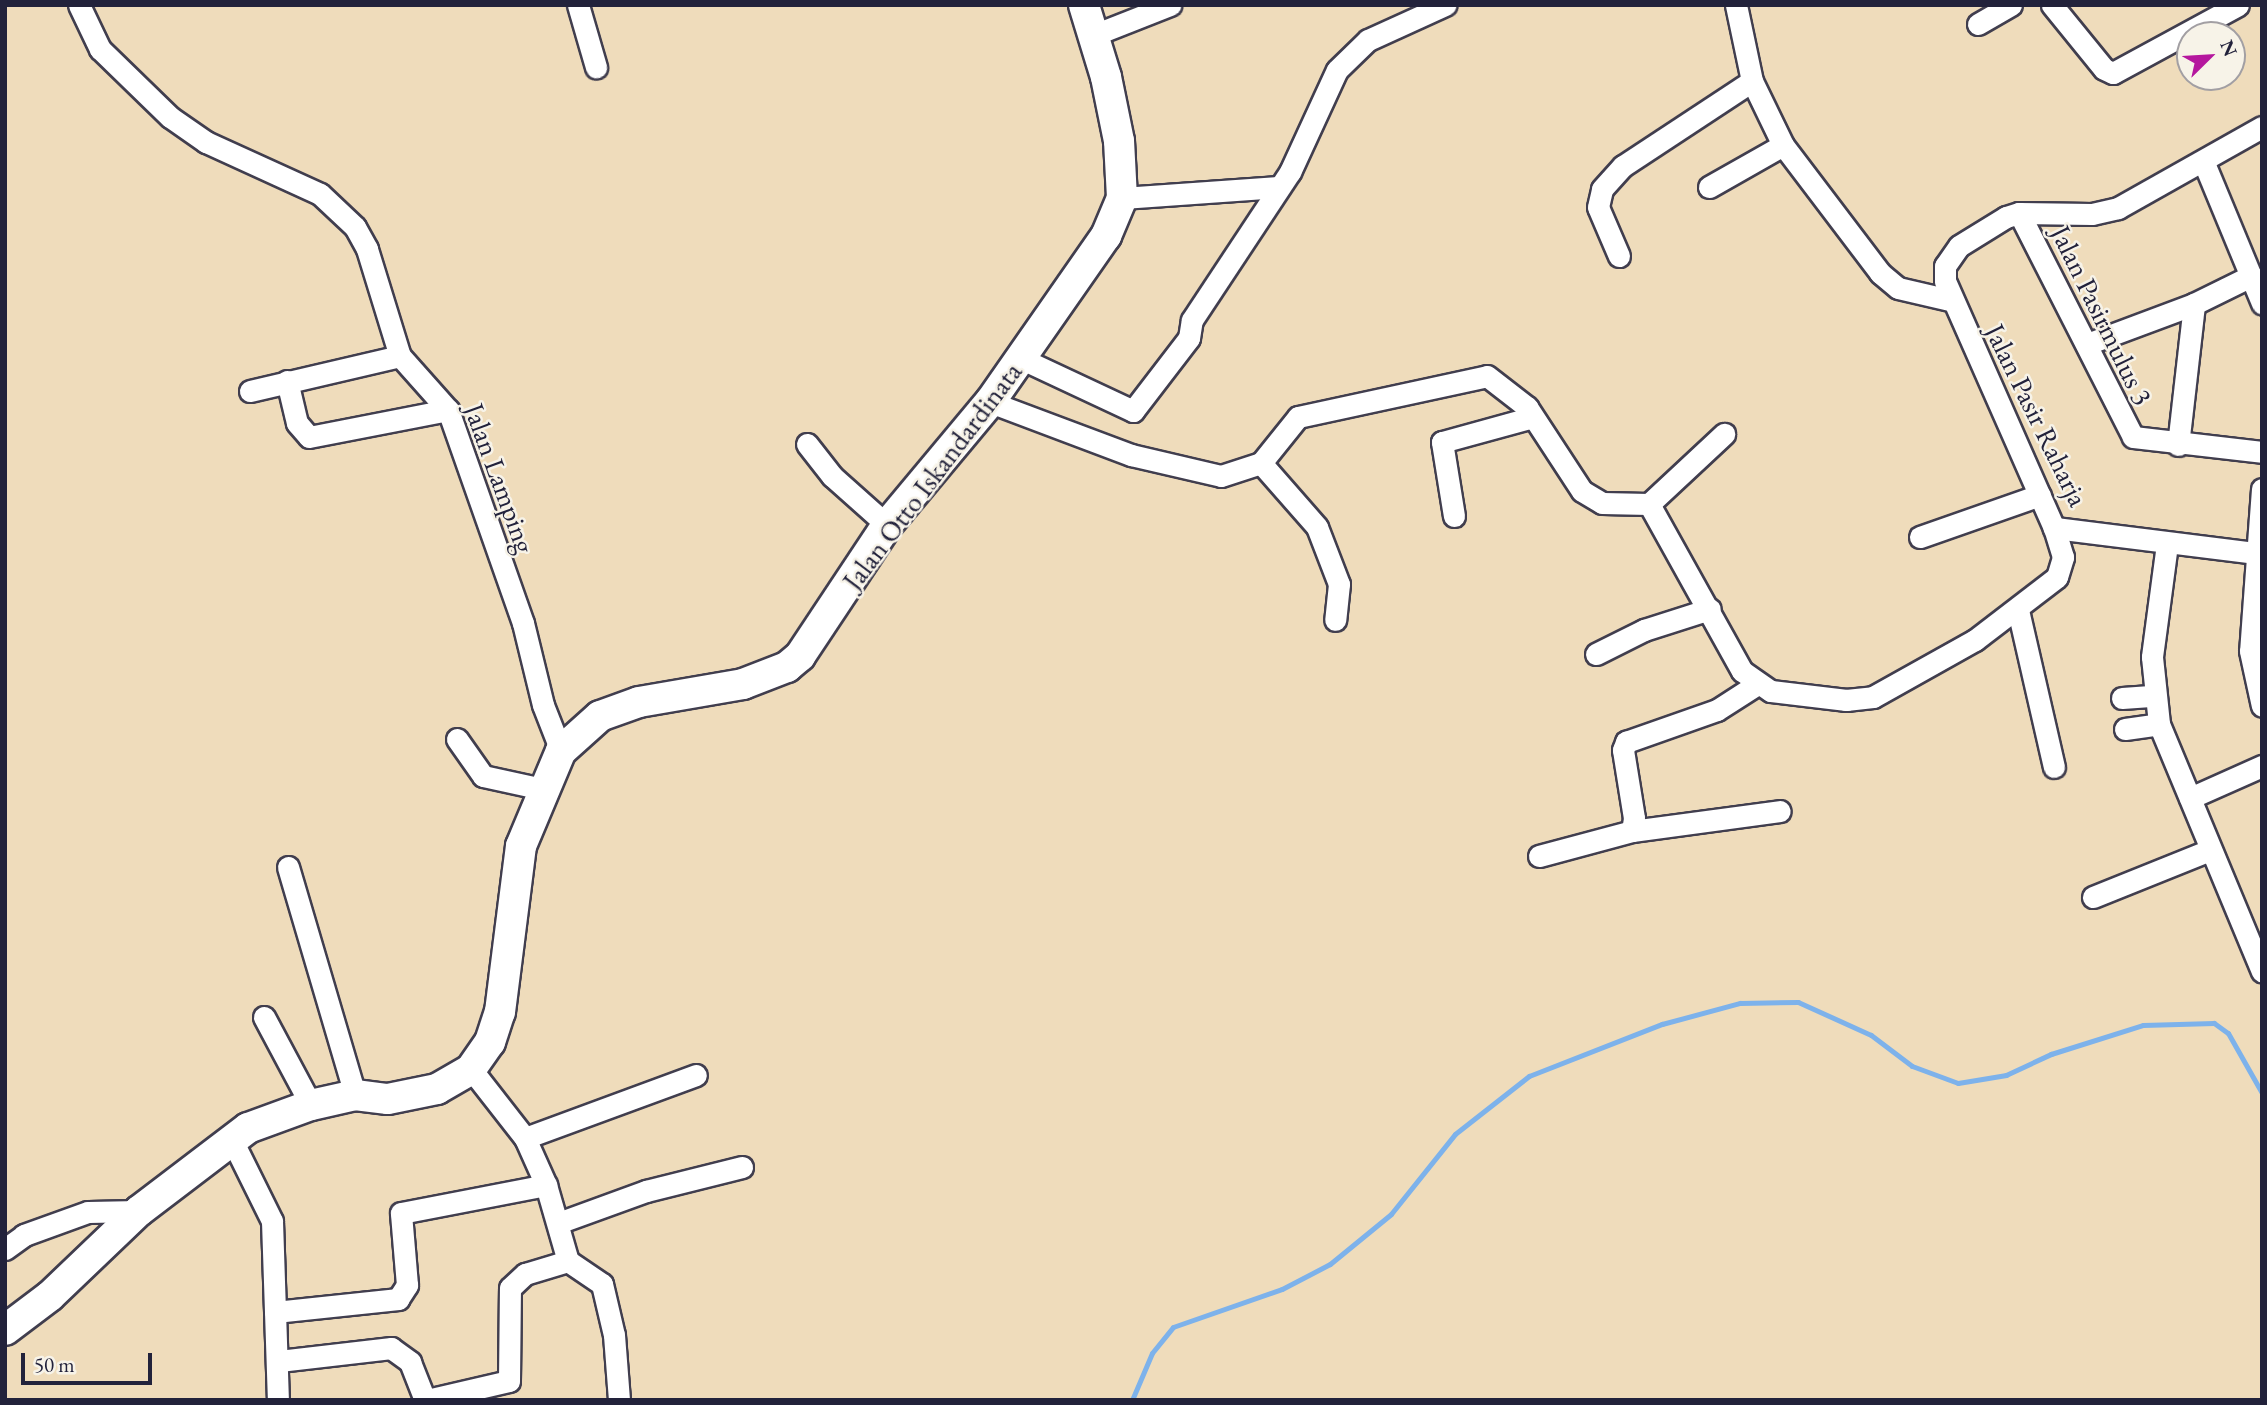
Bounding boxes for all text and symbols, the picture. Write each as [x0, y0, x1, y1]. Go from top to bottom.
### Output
north arrow [2176, 21, 2246, 91]
text: N [2214, 36, 2243, 60]
street label: Jalan Pasirmulus 3 [2044, 220, 2160, 410]
street label: Jalan Pasir Raharja [1978, 318, 2096, 512]
street label: Jalan Otto Iskandardinata [835, 355, 1029, 597]
street label: Jalan Lamping [457, 399, 543, 557]
scale bar [24, 1338, 156, 1382]
text: 50 m [34, 1351, 75, 1378]

